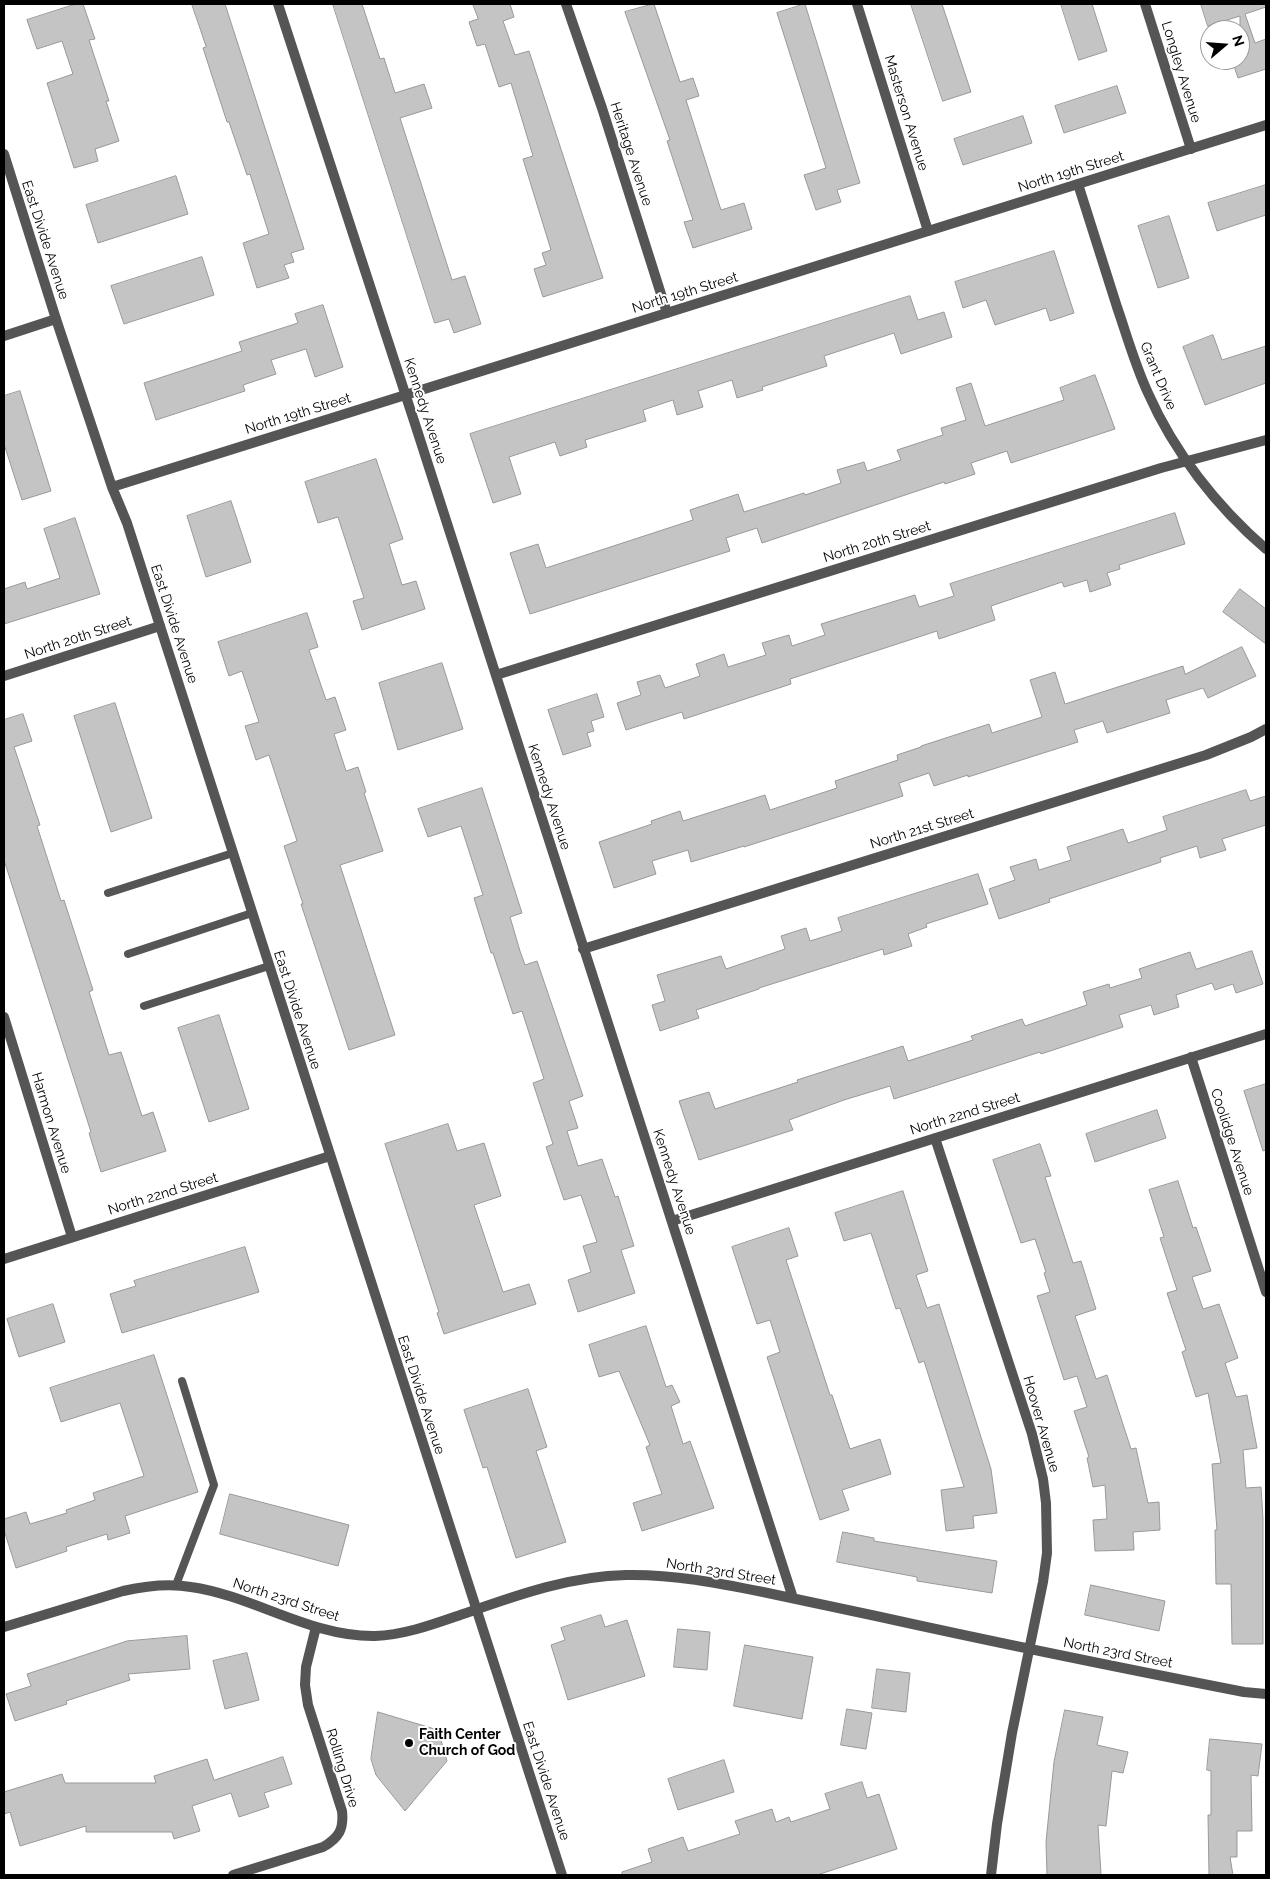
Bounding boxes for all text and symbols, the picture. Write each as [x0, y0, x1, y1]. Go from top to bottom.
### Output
street label: Longley Avenue [1158, 19, 1204, 125]
north arrow [1200, 20, 1250, 70]
text: N [1229, 33, 1248, 48]
street label: Masterson Avenue [880, 53, 932, 173]
street label: Heritage Avenue [606, 100, 656, 208]
street label: North 19th Street [1016, 148, 1126, 196]
street label: East Divide Avenue [18, 178, 72, 302]
street label: North 19th Street [630, 269, 740, 317]
street label: Grant Drive [1136, 339, 1180, 413]
street label: Kennedy Avenue [400, 356, 450, 466]
street label: North 19th Street [243, 390, 353, 438]
street label: North 20th Street [821, 518, 933, 566]
street label: East Divide Avenue [147, 562, 201, 686]
street label: North 20th Street [22, 613, 134, 663]
street label: Kennedy Avenue [524, 742, 574, 852]
street label: North 21st Street [868, 805, 976, 853]
street label: East Divide Avenue [270, 948, 324, 1072]
street label: Harmon Avenue [28, 1070, 74, 1176]
street label: Coolidge Avenue [1207, 1086, 1257, 1198]
street label: North 22nd Street [908, 1089, 1022, 1139]
street label: Kennedy Avenue [649, 1127, 699, 1237]
street label: North 22nd Street [106, 1169, 220, 1219]
street label: East Divide Avenue [394, 1333, 448, 1457]
street label: Hoover Avenue [1019, 1374, 1063, 1474]
street label: North 23rd Street [665, 1555, 777, 1589]
street label: North 23rd Street [231, 1575, 341, 1625]
street label: North 23rd Street [1062, 1634, 1174, 1672]
street label: East Divide Avenue [519, 1719, 573, 1843]
street label: Rolling Drive [322, 1726, 362, 1810]
place label: Faith Center Church of God [419, 1727, 515, 1760]
marker: Faith Center Church of God [403, 1737, 415, 1749]

